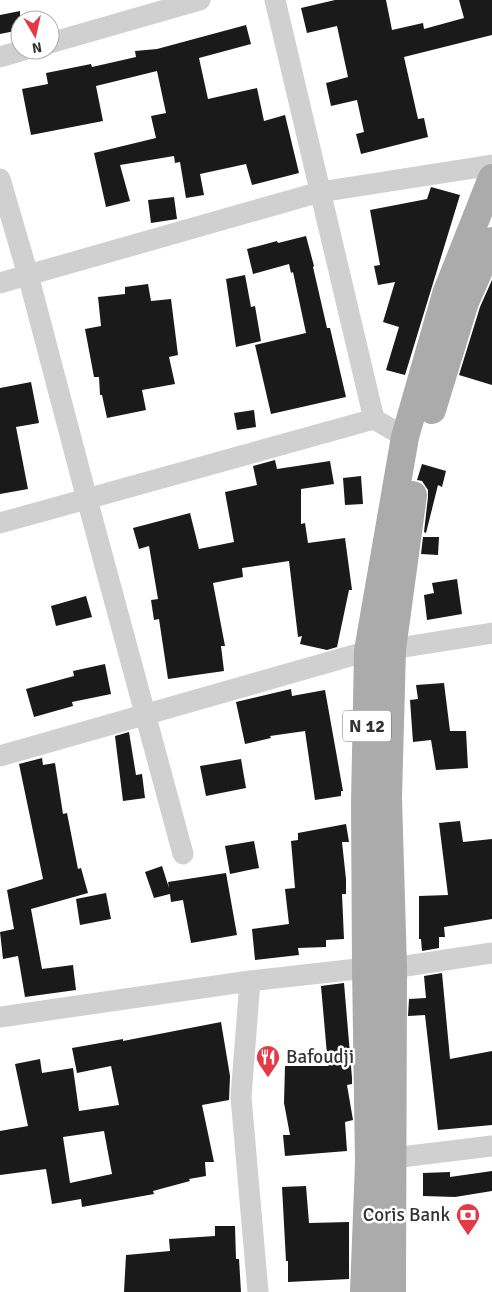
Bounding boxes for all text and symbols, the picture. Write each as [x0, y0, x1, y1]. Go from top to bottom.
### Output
north arrow [10, 10, 60, 60]
text: N [31, 38, 43, 57]
road number: N 12 [343, 710, 391, 741]
restaurant icon: Bafoudji [255, 1044, 281, 1078]
place label: Bafoudji [286, 1045, 354, 1069]
bank icon: Coris Bank [455, 1202, 481, 1236]
place label: Coris Bank [363, 1203, 450, 1227]

